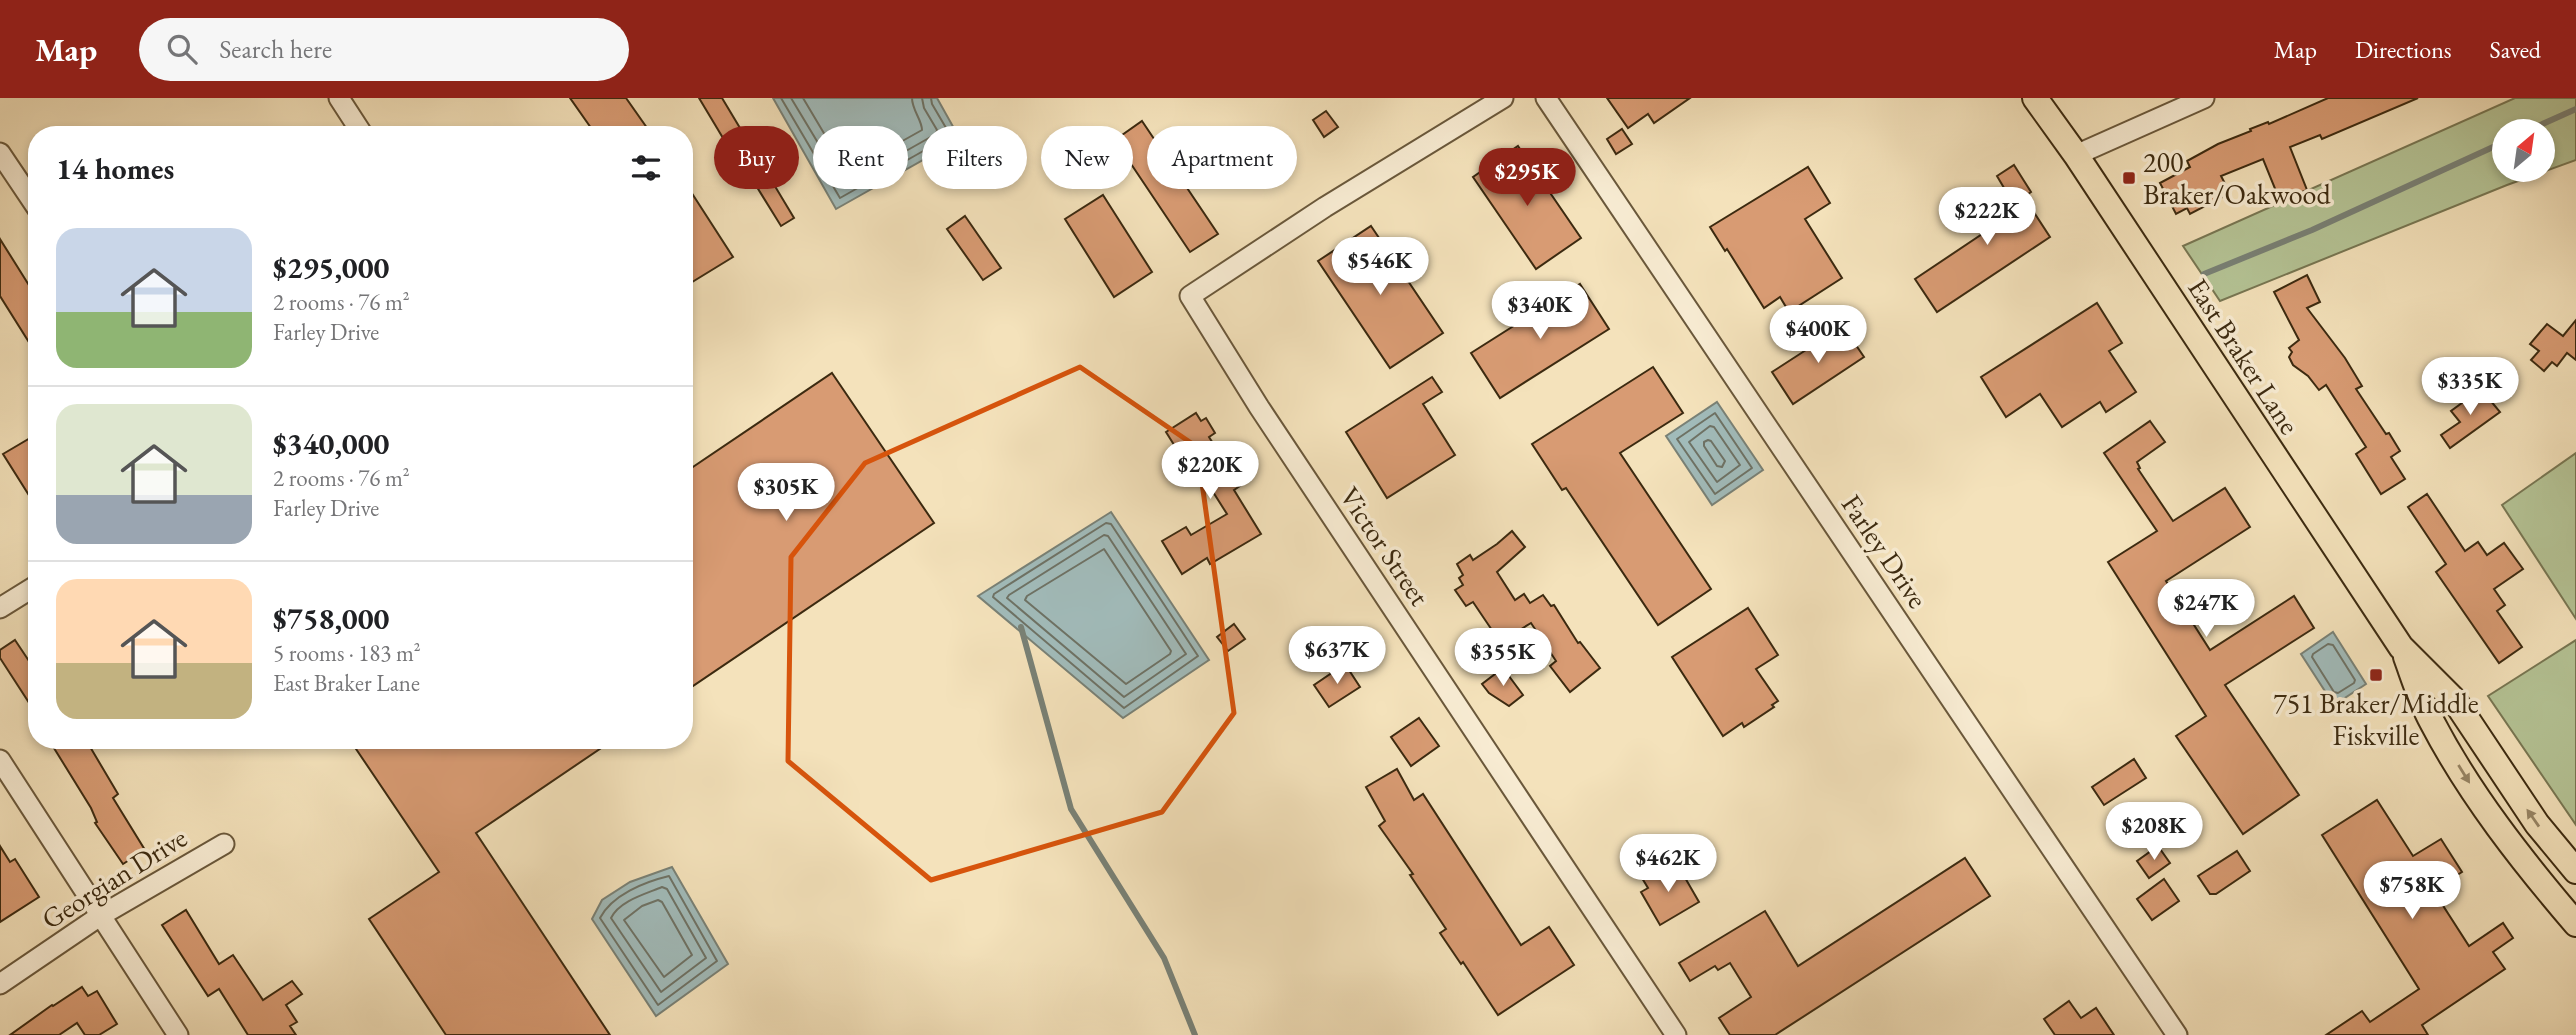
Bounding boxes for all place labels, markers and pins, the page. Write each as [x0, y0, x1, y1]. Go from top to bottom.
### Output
place label: 200 Braker/Oakwood [2143, 144, 2331, 212]
pin: $295K [1478, 148, 1576, 208]
marker: 200 Braker/Oakwood [2121, 170, 2137, 186]
pin: $222K [1938, 188, 2036, 247]
pin: $546K [1331, 238, 1429, 297]
pin: $340K [1491, 282, 1589, 341]
pin: $400K [1769, 306, 1867, 365]
pin: $335K [2421, 358, 2519, 417]
pin: $220K [1161, 442, 1259, 501]
pin: $305K [737, 464, 835, 523]
pin: $247K [2157, 580, 2255, 639]
pin: $637K [1288, 626, 1386, 686]
pin: $355K [1454, 628, 1552, 688]
marker: 751 Braker/Middle Fiskville [2368, 667, 2384, 683]
place label: 751 Braker/Middle Fiskville [2273, 685, 2479, 753]
pin: $208K [2105, 802, 2203, 862]
pin: $462K [1619, 834, 1717, 894]
pin: $758K [2363, 862, 2461, 921]

